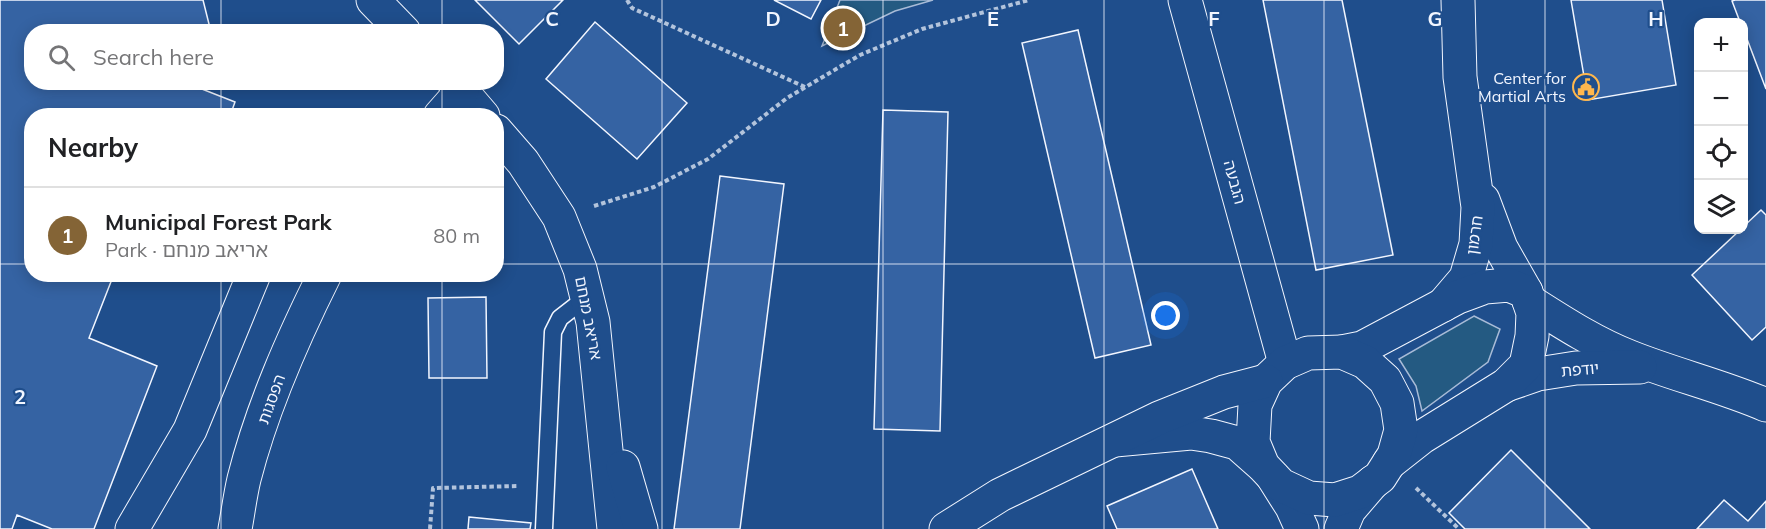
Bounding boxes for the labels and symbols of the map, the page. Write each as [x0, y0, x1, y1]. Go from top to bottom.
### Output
text: C [545, 6, 559, 31]
text: D [765, 6, 781, 31]
pin: 1 [824, 6, 862, 51]
text: E [987, 6, 999, 31]
text: F [1208, 6, 1220, 31]
text: G [1428, 6, 1442, 31]
text: H [1648, 6, 1664, 31]
place label: Center for Martial Arts [1478, 68, 1566, 106]
public building icon: Center for Martial Arts [1571, 72, 1601, 102]
street label: הגבעה [1220, 158, 1250, 206]
street label: חרמון [1461, 214, 1487, 256]
street label: אריאב מנחם [571, 274, 607, 362]
your location [1151, 301, 1180, 330]
street label: יודפת [1560, 357, 1600, 381]
street label: הפסגות [253, 371, 289, 427]
text: 2 [14, 384, 26, 409]

